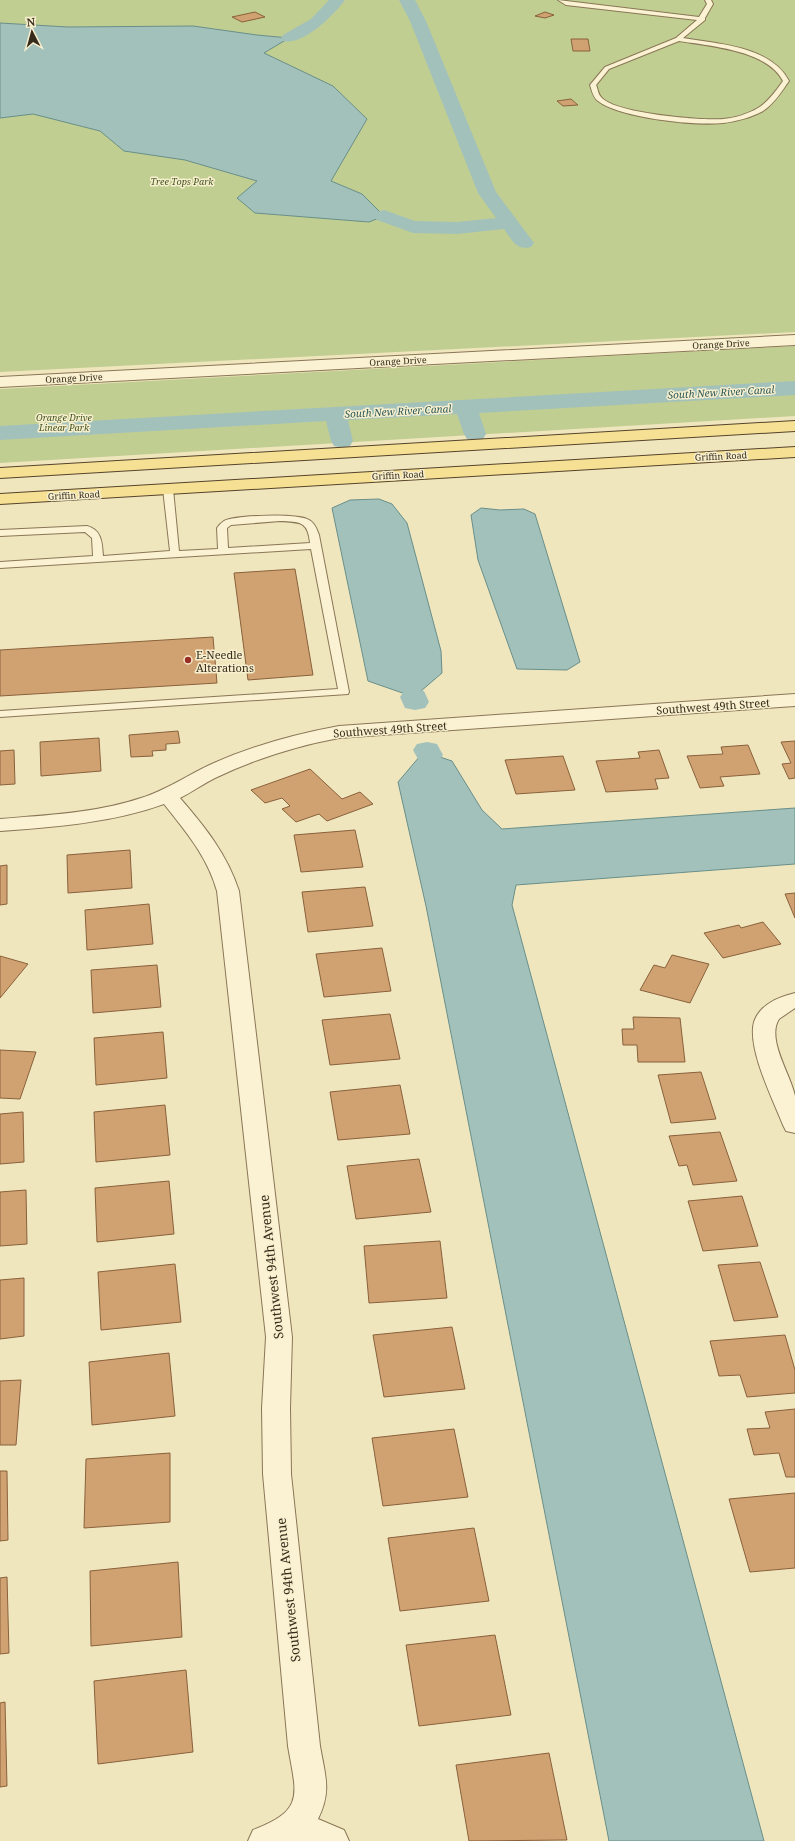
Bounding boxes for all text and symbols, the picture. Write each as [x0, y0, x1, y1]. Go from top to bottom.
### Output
north arrow [12, 12, 52, 52]
text: N [26, 14, 36, 29]
park label: Tree Tops Park [150, 175, 214, 188]
street label: Orange Drive [692, 336, 750, 352]
street label: Orange Drive [369, 353, 427, 369]
street label: Orange Drive [45, 370, 103, 386]
water label: South New River Canal [667, 382, 775, 402]
water label: South New River Canal [344, 401, 452, 421]
park label: Orange Drive Linear Park [36, 411, 92, 434]
street label: Griffin Road [694, 448, 748, 464]
street label: Griffin Road [371, 467, 425, 483]
street label: Griffin Road [47, 487, 101, 503]
place label: E-Needle Alterations [196, 647, 254, 675]
marker: E-Needle Alterations [183, 655, 193, 665]
street label: Southwest 49th Street [656, 695, 770, 717]
street label: Southwest 49th Street [333, 718, 447, 740]
street label: Southwest 94th Avenue [254, 1194, 288, 1340]
street label: Southwest 94th Avenue [271, 1517, 305, 1663]

